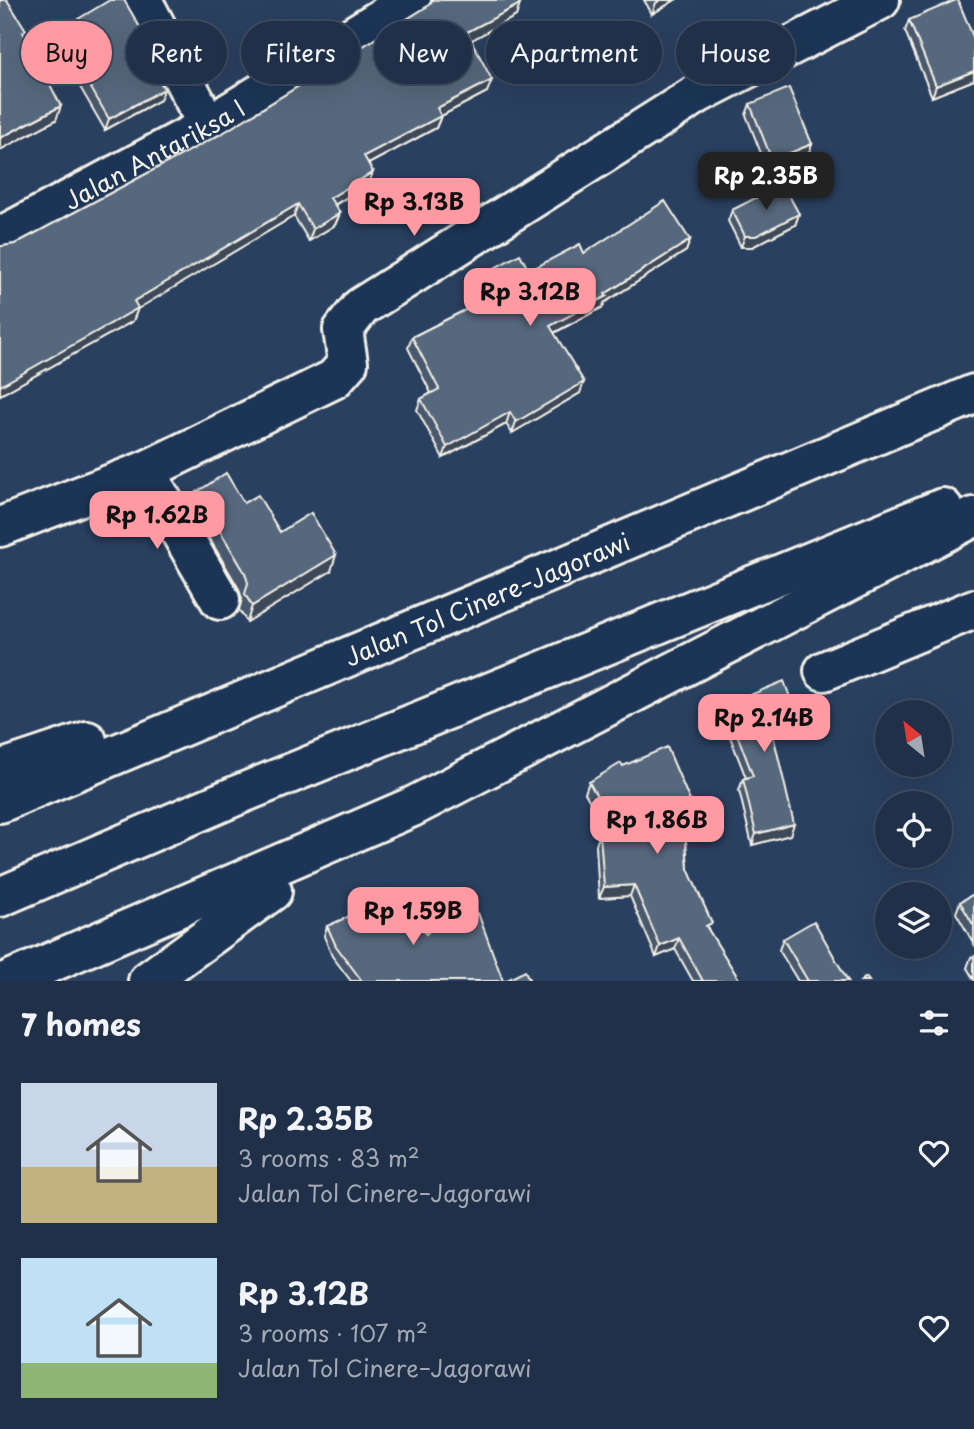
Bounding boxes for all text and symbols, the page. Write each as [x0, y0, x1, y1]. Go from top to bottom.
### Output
chip: Buy [21, 21, 112, 84]
chip: Rent [126, 21, 227, 84]
chip: Filters [241, 21, 360, 84]
chip: New [374, 21, 472, 84]
chip: Apartment [486, 21, 662, 84]
chip: House [676, 21, 795, 84]
street label: Jalan Antariksa I [57, 90, 251, 218]
pin: Rp 2.35B [694, 152, 838, 212]
text: Rp 2.35B [714, 157, 818, 192]
pin: Rp 3.13B [342, 178, 486, 238]
text: Rp 3.13B [364, 183, 464, 218]
pin: Rp 3.12B [458, 268, 602, 328]
text: Rp 3.12B [480, 273, 580, 308]
pin: Rp 1.62B [85, 491, 229, 551]
text: Rp 1.62B [106, 496, 208, 531]
street label: Jalan Tol Cinere–Jagorawi [339, 523, 635, 674]
pin: Rp 2.14B [692, 694, 836, 754]
text: Rp 2.14B [714, 699, 814, 734]
north arrow [875, 700, 952, 777]
map controls [875, 700, 952, 959]
button: locate [875, 791, 952, 868]
pin: Rp 1.86B [585, 796, 729, 856]
text: Rp 1.86B [606, 801, 708, 836]
button: layers [875, 882, 952, 959]
pin: Rp 1.59B [341, 888, 485, 947]
text: Rp 1.59B [364, 892, 462, 927]
text: 7 homes [21, 1001, 141, 1046]
icon: filters [915, 1004, 953, 1042]
text: Rp 2.35B [238, 1095, 373, 1140]
icon: home [77, 1111, 161, 1195]
icon: heart [915, 1134, 953, 1172]
text: 3 rooms · 83 m² [238, 1140, 420, 1175]
text: Jalan Tol Cinere–Jagorawi [238, 1175, 531, 1210]
text: Rp 3.12B [238, 1270, 369, 1315]
icon: home [77, 1286, 161, 1370]
icon: heart [915, 1309, 953, 1347]
text: 3 rooms · 107 m² [238, 1315, 428, 1350]
text: Jalan Tol Cinere–Jagorawi [238, 1350, 531, 1385]

